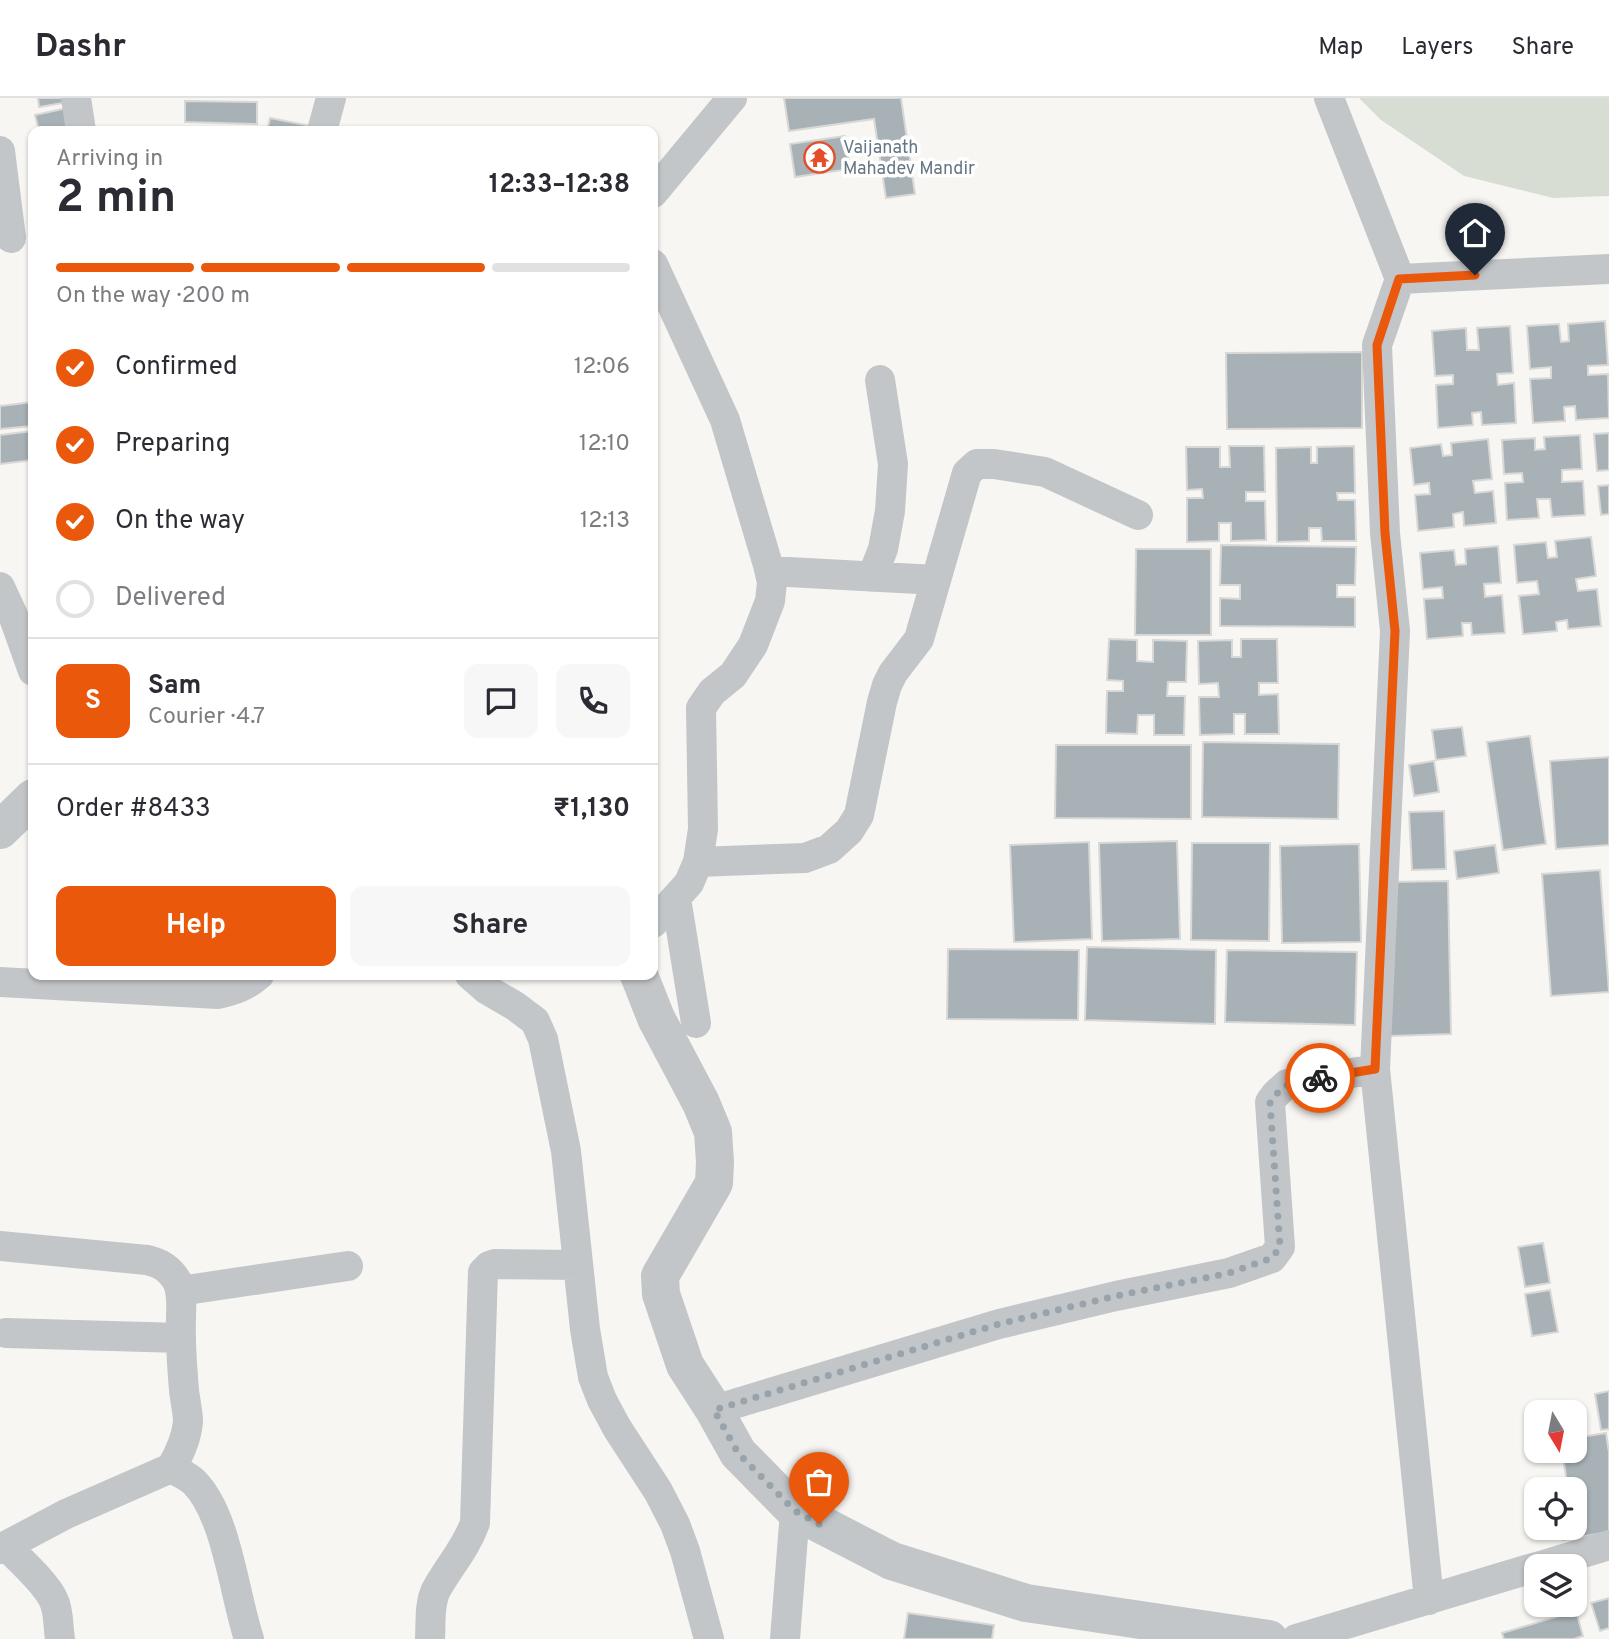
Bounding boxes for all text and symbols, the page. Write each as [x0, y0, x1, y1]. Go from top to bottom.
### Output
text: Dashr [35, 27, 126, 69]
text: Map [1318, 33, 1363, 63]
text: Layers [1401, 33, 1473, 63]
text: Share [1511, 33, 1574, 63]
place label: Vaijanath Mahadev Mandir [843, 137, 975, 181]
temple icon: Vaijanath Mahadev Mandir [803, 140, 837, 174]
text: Arriving in [56, 145, 163, 174]
text: 12:33–12:38 [489, 169, 630, 202]
text: 2 min [56, 170, 176, 229]
pin [1445, 203, 1505, 275]
icon: home [1456, 214, 1494, 252]
text: On the way · 200 m [56, 282, 250, 311]
icon: check [56, 349, 94, 387]
text: Confirmed [115, 351, 238, 384]
text: 12:06 [574, 353, 630, 382]
icon: check [56, 426, 94, 464]
text: Preparing [115, 428, 230, 461]
text: 12:10 [579, 430, 630, 459]
icon: check [56, 503, 94, 541]
text: On the way [115, 505, 245, 538]
text: 12:13 [580, 507, 630, 536]
text: Delivered [115, 582, 226, 615]
button: chat [464, 664, 538, 738]
button: phone [556, 664, 630, 738]
text: Sam [148, 670, 201, 703]
text: S [85, 685, 101, 718]
text: Courier · 4.7 [148, 703, 265, 732]
text: Order #8433 [56, 793, 211, 826]
text: ₹1,130 [553, 793, 630, 826]
button: Help [56, 886, 336, 966]
button: Share [350, 886, 630, 966]
courier [1285, 1043, 1355, 1113]
icon: bike [1301, 1059, 1339, 1097]
north arrow [1524, 1400, 1587, 1463]
map controls [1524, 1400, 1587, 1617]
pin [789, 1452, 849, 1524]
icon: bag [800, 1463, 838, 1501]
button: locate [1524, 1477, 1587, 1540]
button: layers [1524, 1554, 1587, 1617]

